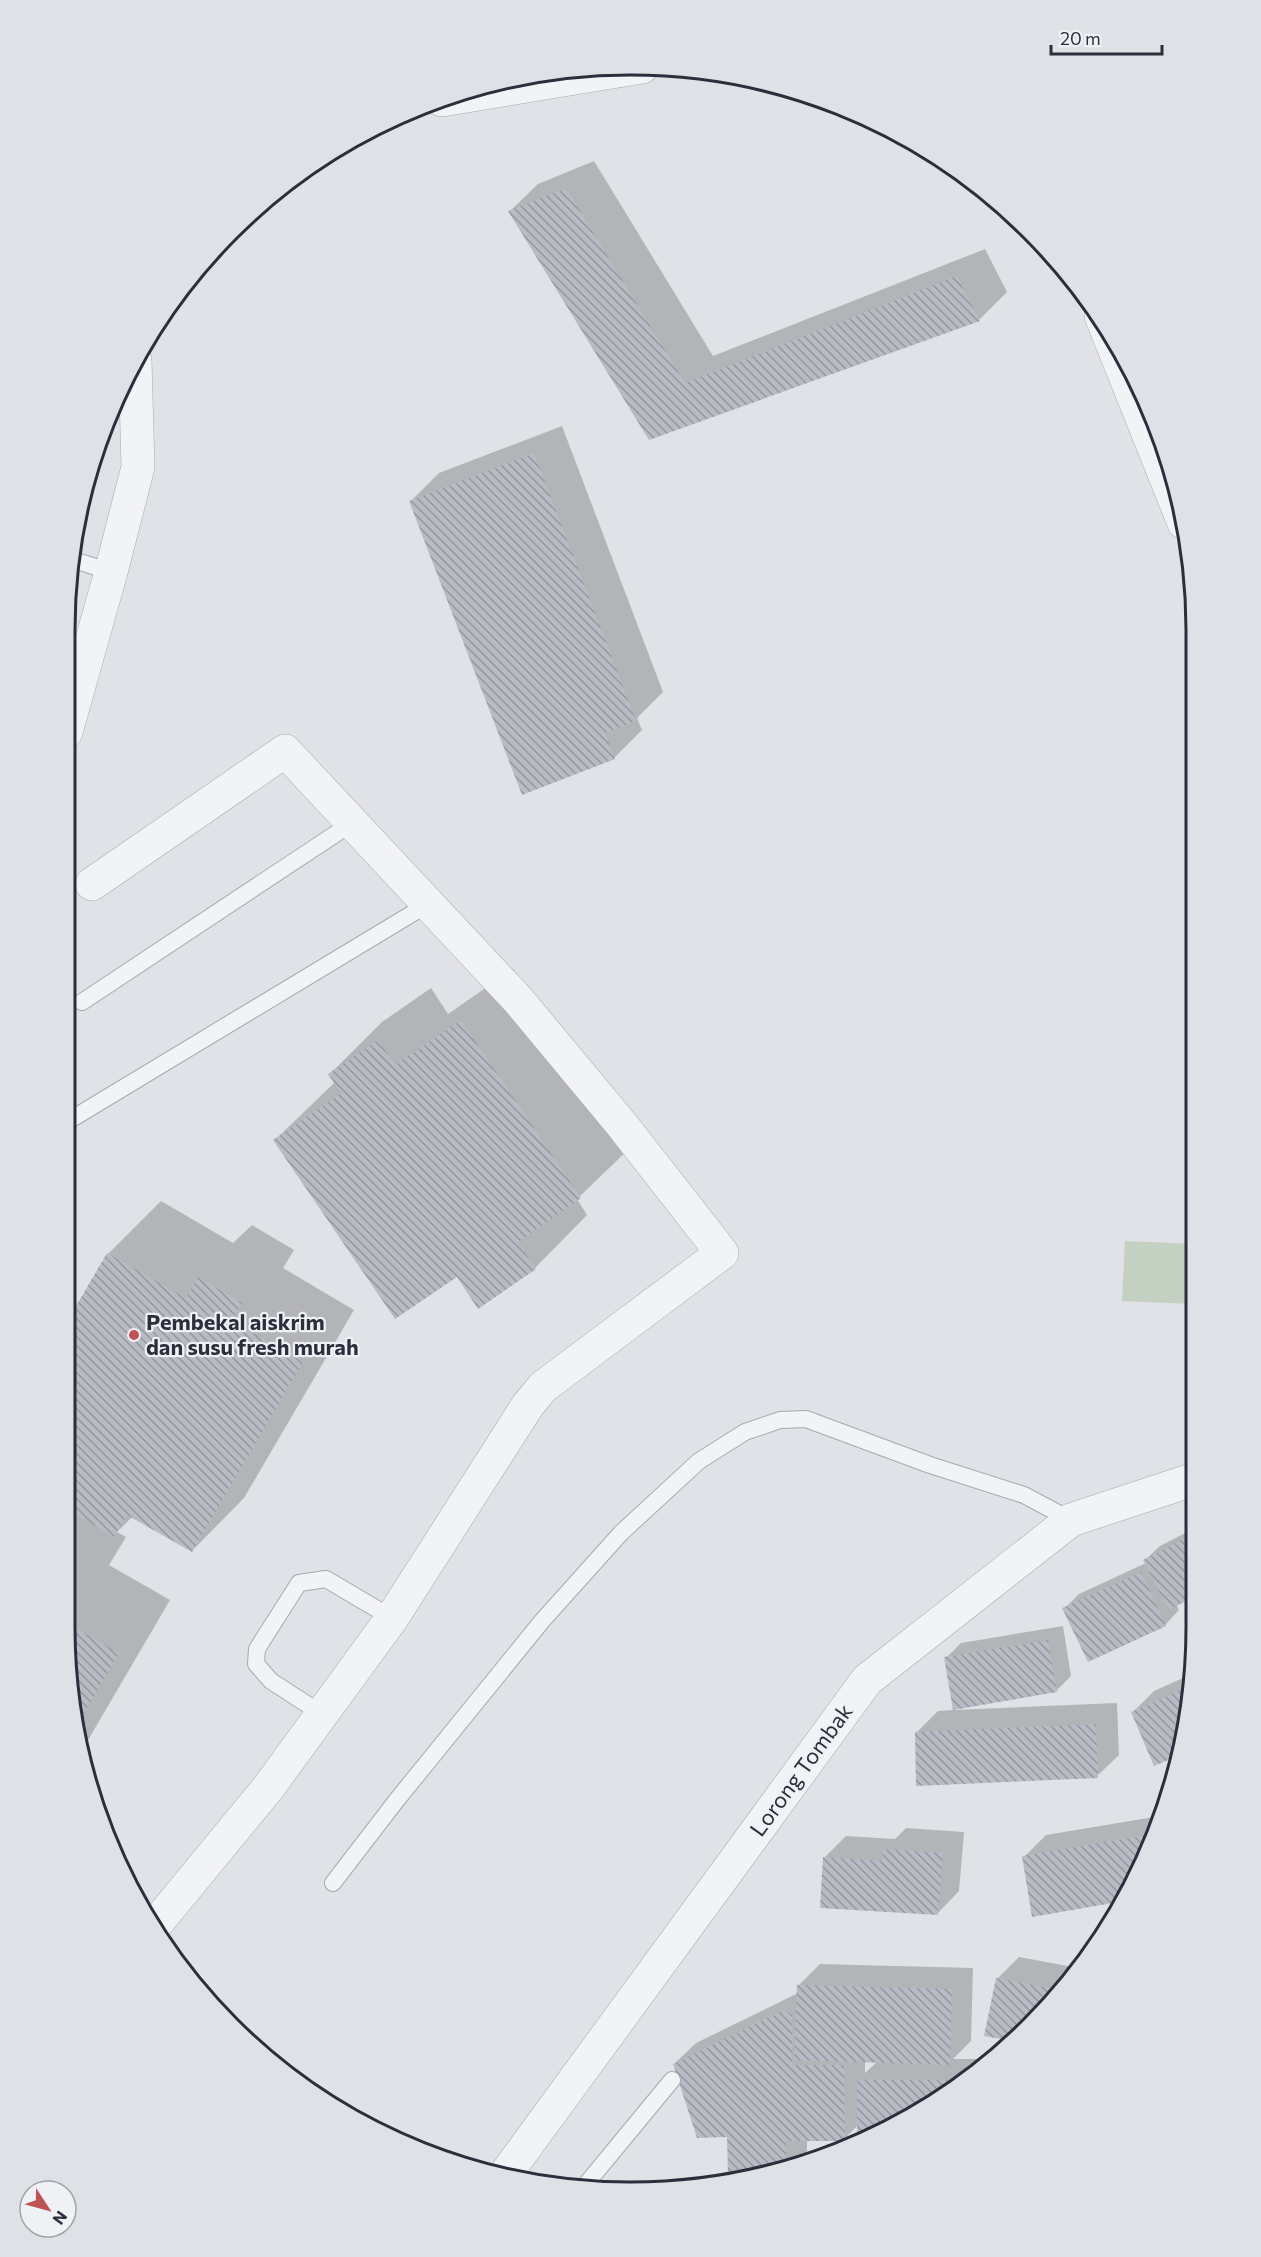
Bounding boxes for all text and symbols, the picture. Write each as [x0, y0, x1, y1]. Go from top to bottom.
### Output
scale bar [1051, 18, 1162, 56]
text: 20 m [1060, 27, 1101, 49]
place label: Pembekal aiskrim dan susu fresh murah [146, 1308, 359, 1360]
marker: Pembekal aiskrim dan susu fresh murah [127, 1328, 141, 1342]
street label: Lorong Tombak [743, 1698, 858, 1841]
north arrow [18, 2179, 78, 2239]
text: N [49, 2208, 72, 2229]

